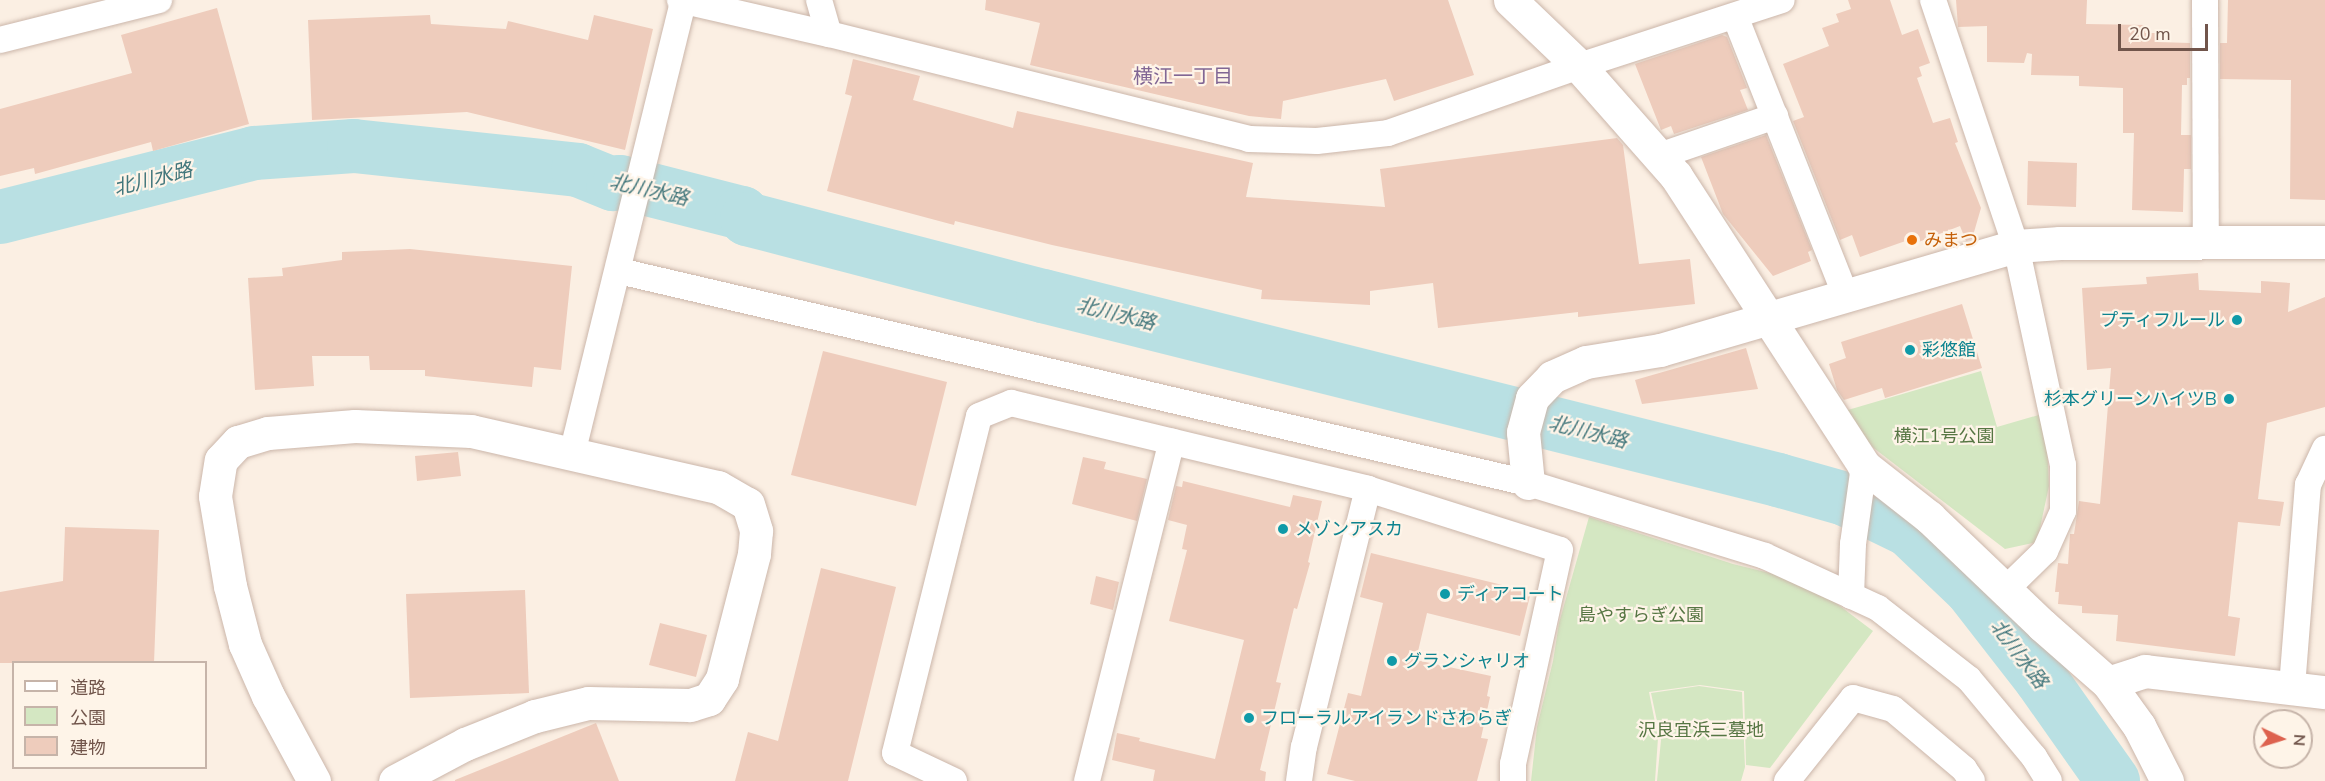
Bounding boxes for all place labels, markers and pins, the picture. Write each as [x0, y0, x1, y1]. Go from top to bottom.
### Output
place label: みまつ [1924, 229, 1978, 251]
marker: みまつ [1905, 233, 1919, 247]
place label: プティフルール [2099, 309, 2225, 331]
marker: プティフルール [2230, 313, 2244, 327]
place label: 彩悠館 [1922, 339, 1976, 361]
marker: 彩悠館 [1903, 343, 1917, 357]
place label: 杉本グリーンハイツB [2043, 388, 2217, 410]
marker: 杉本グリーンハイツB [2222, 392, 2236, 406]
place label: メゾンアスカ [1295, 518, 1403, 540]
marker: メゾンアスカ [1276, 522, 1290, 536]
place label: ディアコート [1457, 583, 1565, 605]
marker: ディアコート [1438, 587, 1452, 601]
place label: グランシャリオ [1404, 650, 1530, 672]
marker: グランシャリオ [1385, 654, 1399, 668]
place label: フローラルアイランドさわらぎ [1261, 707, 1513, 729]
marker: フローラルアイランドさわらぎ [1242, 711, 1256, 725]

